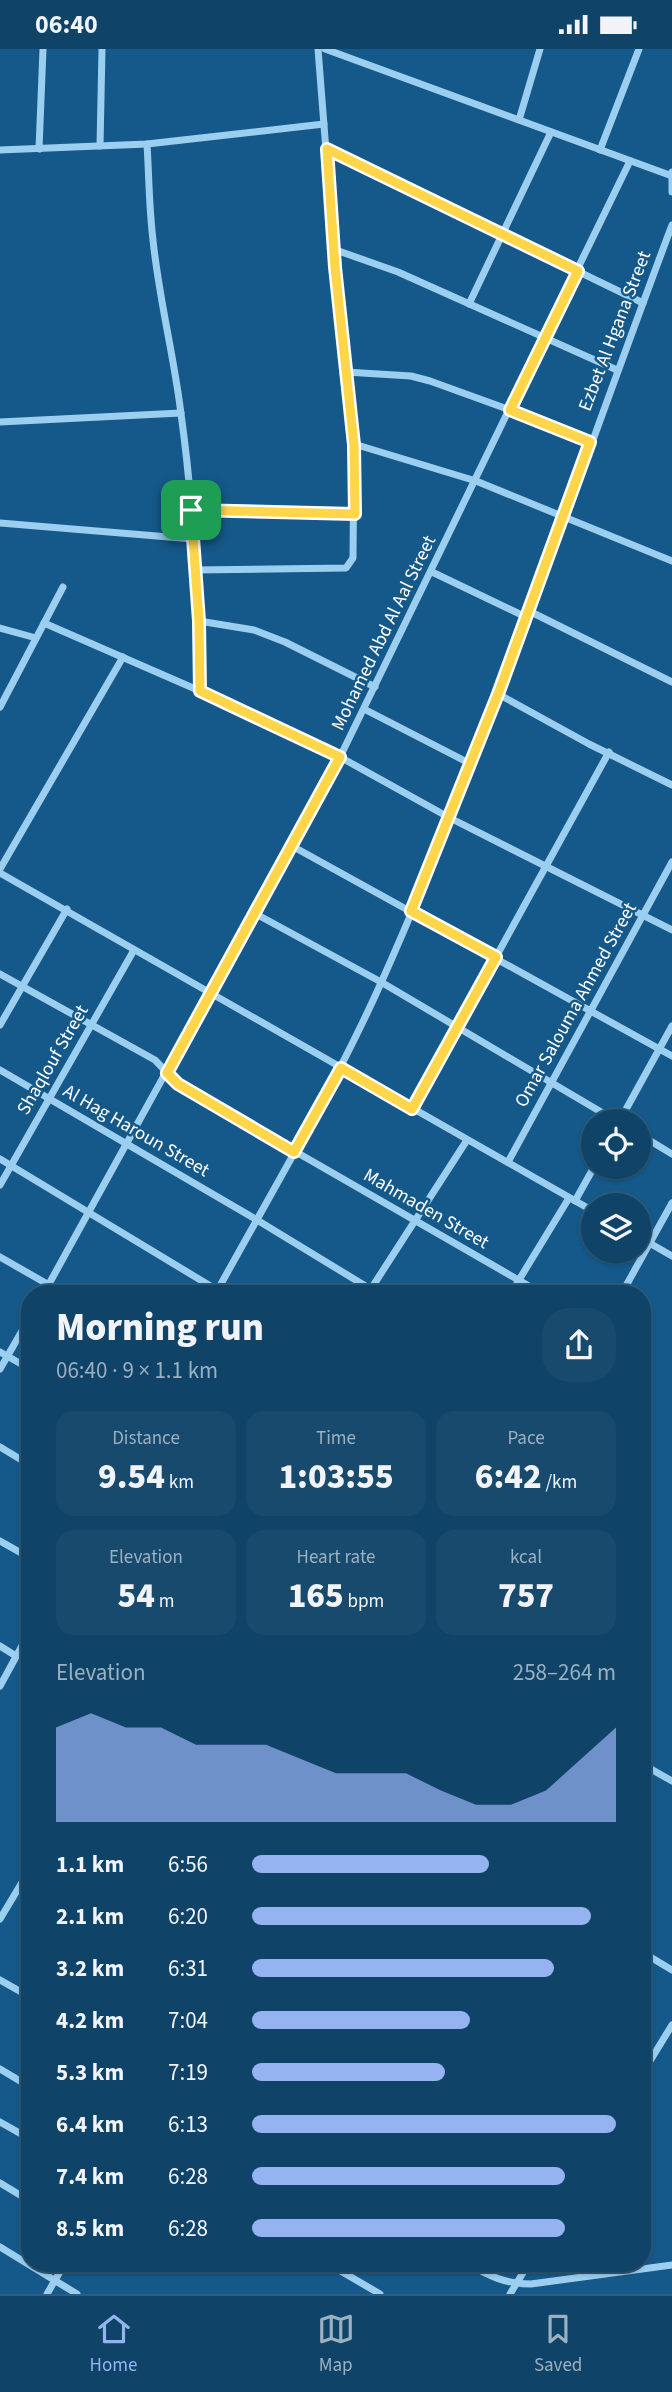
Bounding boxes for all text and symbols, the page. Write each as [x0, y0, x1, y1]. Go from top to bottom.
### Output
text: 06:40 [35, 6, 98, 43]
street label: Ezbet Al Hgana Street [572, 246, 658, 415]
pin [161, 480, 221, 540]
icon: arrive [172, 491, 210, 529]
street label: Mohamed Abd Al Aal Street [325, 530, 443, 735]
street label: Omar Salouma Ahmed Street [508, 897, 644, 1112]
street label: Shaqlouf Street [11, 999, 96, 1120]
street label: Al Hag Haroun Street [58, 1078, 215, 1184]
map controls [581, 1109, 651, 1263]
button: locate [581, 1109, 651, 1179]
street label: Mahmaden Street [358, 1162, 494, 1256]
button: layers [581, 1193, 651, 1263]
text: Morning run [56, 1301, 264, 1355]
button: share [542, 1308, 616, 1382]
text: 06:40 · 9 × 1.1 km [56, 1354, 218, 1387]
text: Distance [112, 1425, 180, 1452]
text: Time [316, 1425, 356, 1452]
text: Pace [507, 1425, 545, 1452]
text: 9.54 [98, 1452, 165, 1502]
text: 1:03:55 [278, 1452, 394, 1502]
text: 6:42 [475, 1452, 542, 1502]
text: km [165, 1469, 194, 1496]
text: /km [542, 1469, 577, 1496]
text: Elevation [109, 1544, 183, 1571]
text: Heart rate [297, 1544, 376, 1571]
text: kcal [510, 1544, 542, 1571]
text: 54 [118, 1571, 155, 1621]
text: 165 [288, 1571, 344, 1621]
text: 757 [498, 1571, 554, 1621]
text: m [155, 1588, 174, 1615]
text: bpm [344, 1588, 384, 1615]
text: Elevation [56, 1656, 146, 1689]
text: 258–264 m [513, 1656, 616, 1689]
text: 1.1 km [56, 1848, 124, 1881]
text: 6:56 [168, 1848, 208, 1881]
text: 2.1 km [56, 1900, 124, 1933]
text: 6:20 [168, 1900, 208, 1933]
text: 3.2 km [56, 1952, 124, 1985]
text: 6:31 [168, 1952, 208, 1985]
text: 4.2 km [56, 2004, 124, 2037]
text: 7:04 [168, 2004, 208, 2037]
text: 5.3 km [56, 2056, 124, 2089]
text: 7:19 [168, 2056, 208, 2089]
text: 6.4 km [56, 2108, 124, 2141]
text: 6:13 [168, 2108, 208, 2141]
text: 7.4 km [56, 2160, 124, 2193]
text: 6:28 [168, 2160, 208, 2193]
text: 8.5 km [56, 2212, 124, 2245]
text: 6:28 [168, 2212, 208, 2245]
tab: Home [90, 2310, 137, 2379]
tab: Map [317, 2310, 355, 2379]
tab: Saved [534, 2310, 582, 2379]

